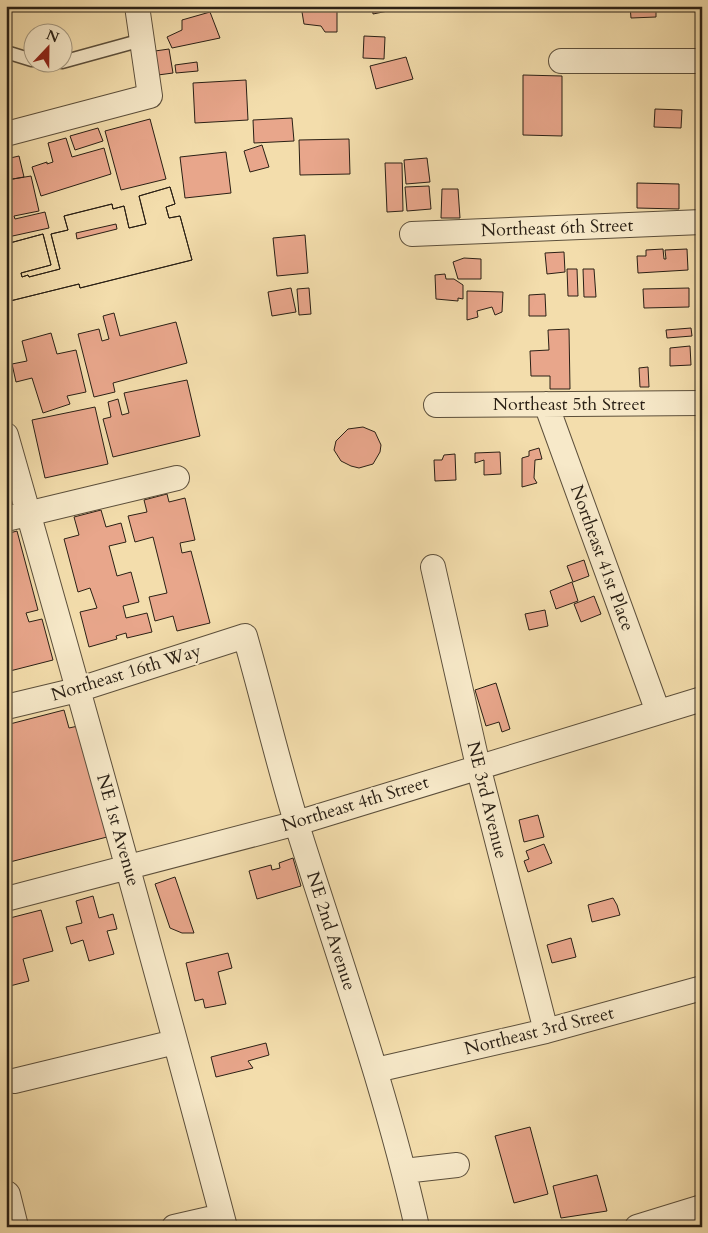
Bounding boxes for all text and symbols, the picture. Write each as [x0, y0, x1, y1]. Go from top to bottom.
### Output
north arrow [22, 22, 72, 72]
text: N [43, 25, 62, 47]
street label: Northeast 6th Street [480, 213, 634, 243]
street label: Northeast 5th Street [493, 392, 646, 417]
street label: Northeast 41st Place [564, 481, 640, 635]
street label: Northeast 16th Way [48, 638, 205, 708]
street label: NE 3rd Avenue [460, 739, 514, 861]
street label: Northeast 4th Street [278, 770, 432, 838]
street label: NE 1st Avenue [90, 771, 146, 889]
street label: NE 2nd Avenue [300, 868, 362, 994]
street label: Northeast 3rd Street [462, 1000, 617, 1062]

